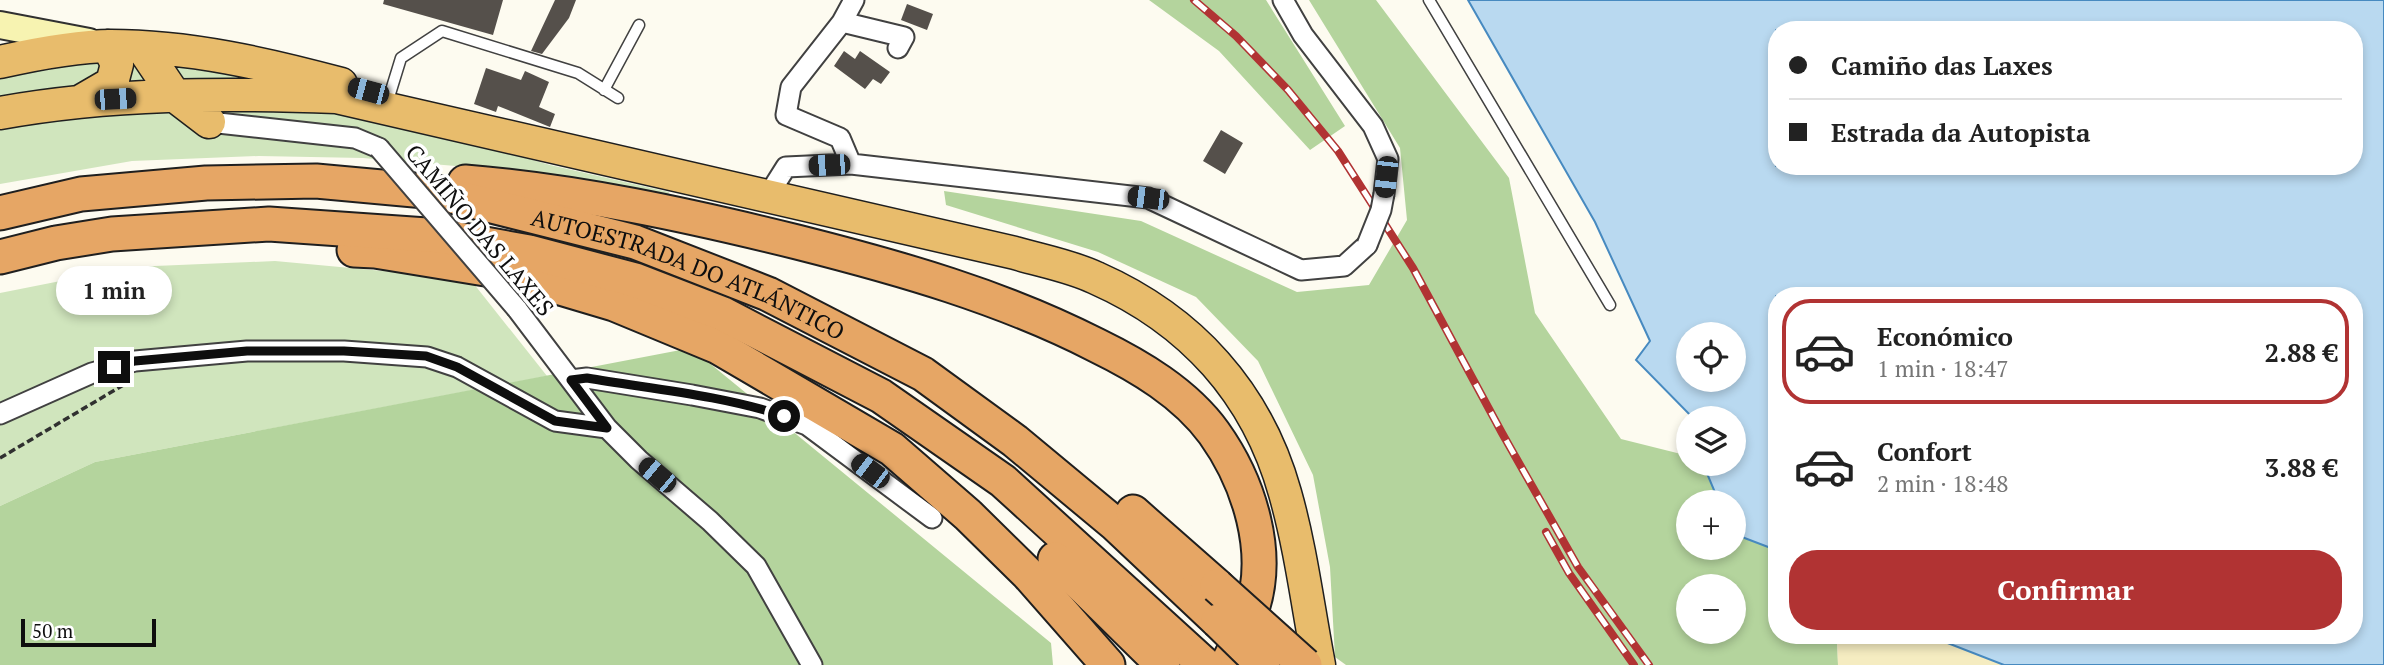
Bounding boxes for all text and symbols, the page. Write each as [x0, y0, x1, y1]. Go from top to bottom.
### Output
text: Camiño das Laxes [1831, 48, 2053, 82]
car [345, 75, 392, 107]
car [94, 87, 137, 111]
text: Estrada da Autopista [1831, 115, 2090, 149]
street label: CAMIÑO DAS LAXES [399, 138, 561, 322]
car [808, 153, 851, 177]
car [1374, 155, 1399, 199]
car [1126, 185, 1171, 211]
street label: AUTOESTRADA DO ATLÁNTICO [528, 201, 850, 347]
callout: 1 min [56, 266, 172, 314]
text: 1 min [83, 275, 145, 306]
text: Económico [1877, 319, 2013, 353]
icon: car [1793, 320, 1856, 383]
map controls [1676, 322, 1746, 644]
button: locate [1676, 322, 1746, 392]
text: 2.88 € [2265, 335, 2338, 369]
route end [98, 351, 130, 383]
text: 1 min · 18:47 [1877, 353, 2009, 384]
route start [768, 400, 800, 432]
button: layers [1676, 406, 1746, 476]
text: Confort [1877, 434, 1972, 468]
icon: car [1793, 435, 1856, 498]
car [847, 450, 894, 492]
text: 3.88 € [2265, 450, 2338, 484]
car [635, 453, 680, 497]
text: 2 min · 18:48 [1877, 468, 2009, 499]
button: + [1676, 490, 1746, 560]
button: Confirmar [1789, 550, 2342, 630]
button: − [1676, 574, 1746, 644]
scale bar [21, 616, 156, 648]
text: 50 m [32, 618, 73, 643]

